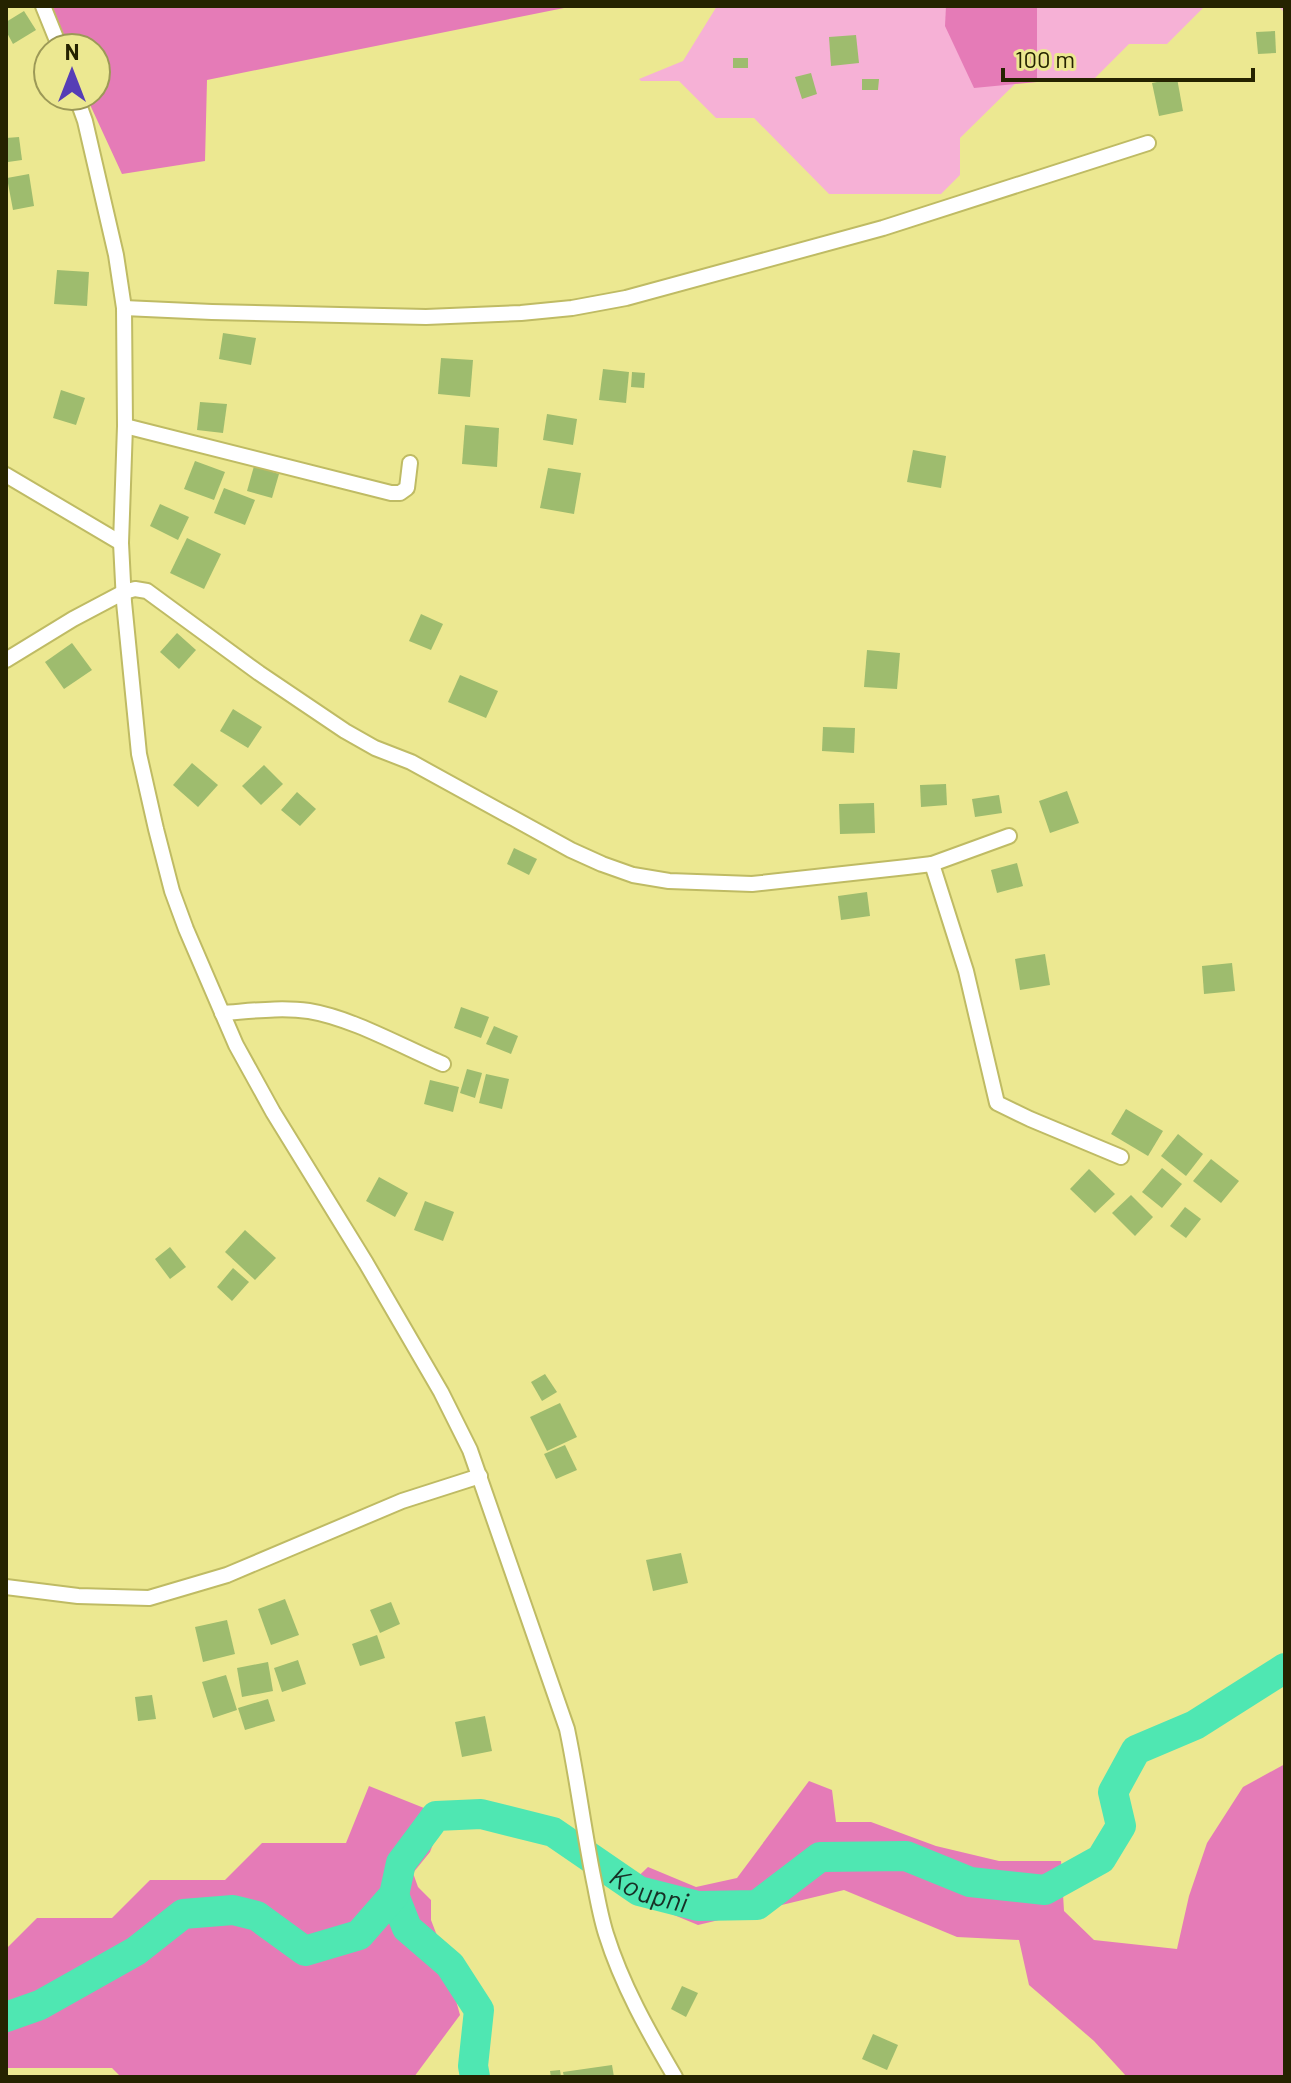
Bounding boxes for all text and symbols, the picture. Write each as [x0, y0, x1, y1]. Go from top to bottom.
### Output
north arrow [32, 32, 112, 112]
scale bar [1003, 32, 1253, 82]
text: N [65, 38, 79, 64]
text: 100 m [1015, 44, 1075, 73]
water label: Koupni [604, 1858, 692, 1919]

